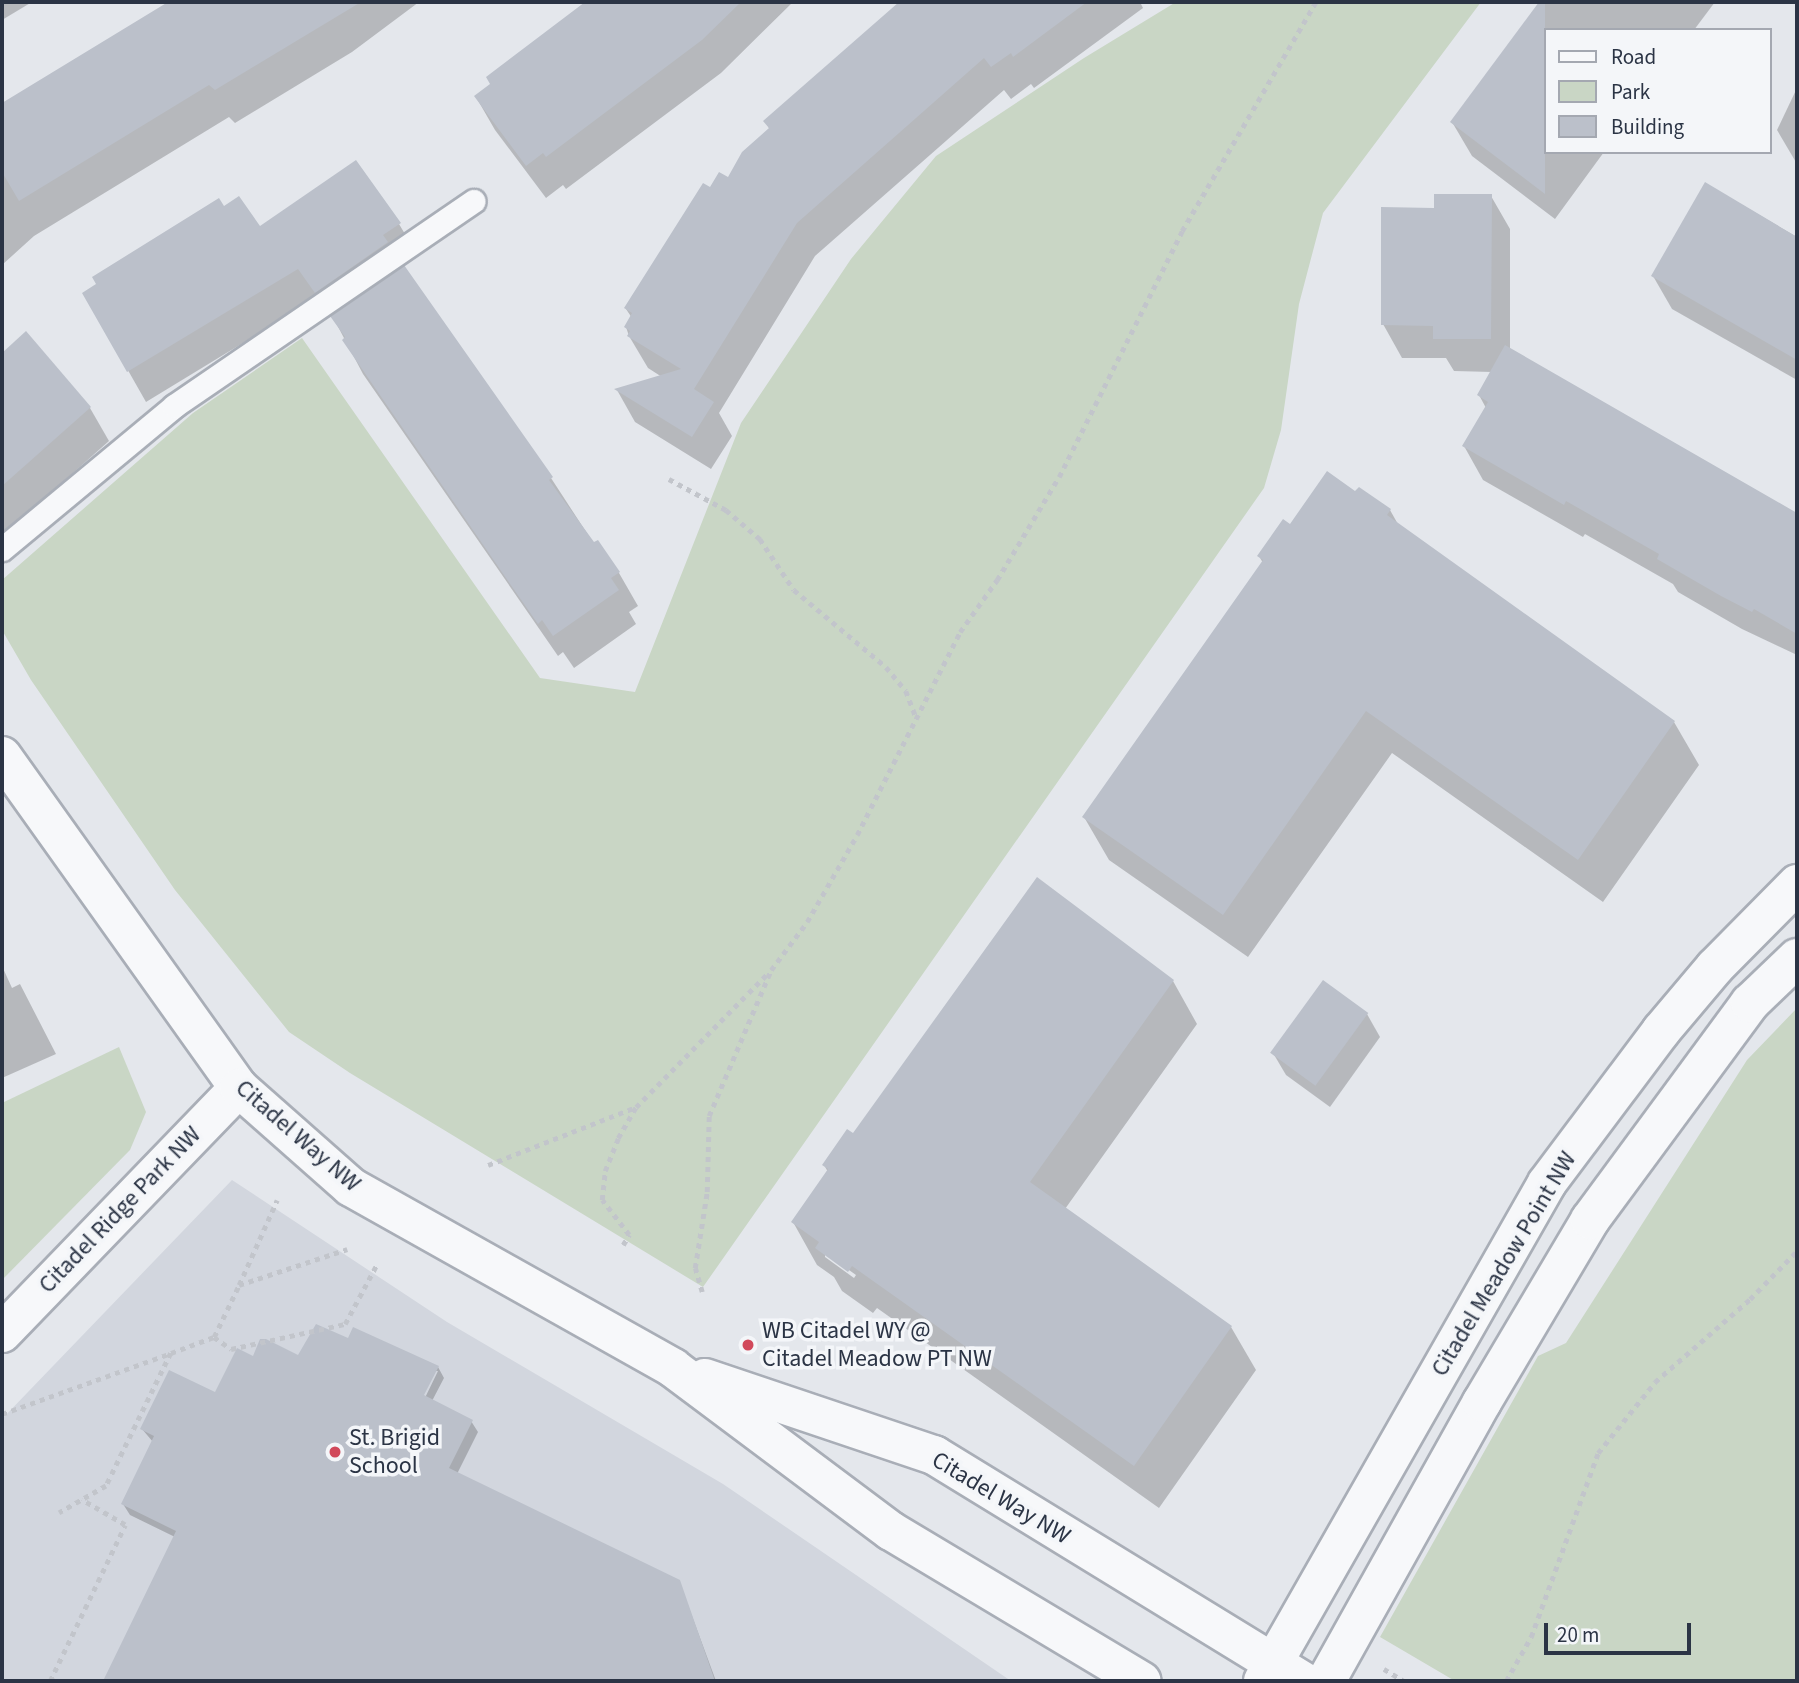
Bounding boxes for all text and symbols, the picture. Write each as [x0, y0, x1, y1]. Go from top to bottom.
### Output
legend [1544, 28, 1771, 154]
text: Road [1611, 42, 1656, 72]
text: Park [1611, 77, 1650, 107]
text: Building [1611, 112, 1684, 142]
street label: Citadel Way NW [230, 1074, 366, 1198]
street label: Citadel Ridge Park NW [33, 1121, 207, 1299]
street label: Citadel Meadow Point NW [1425, 1146, 1583, 1382]
place label: WB Citadel WY @ Citadel Meadow PT NW [762, 1317, 992, 1373]
marker: WB Citadel WY @ Citadel Meadow PT NW [740, 1337, 756, 1353]
place label: St. Brigid School [349, 1424, 440, 1480]
marker: St. Brigid School [327, 1444, 343, 1460]
street label: Citadel Way NW [927, 1445, 1075, 1551]
scale bar [1547, 1610, 1694, 1654]
text: 20 m [1557, 1620, 1599, 1650]

